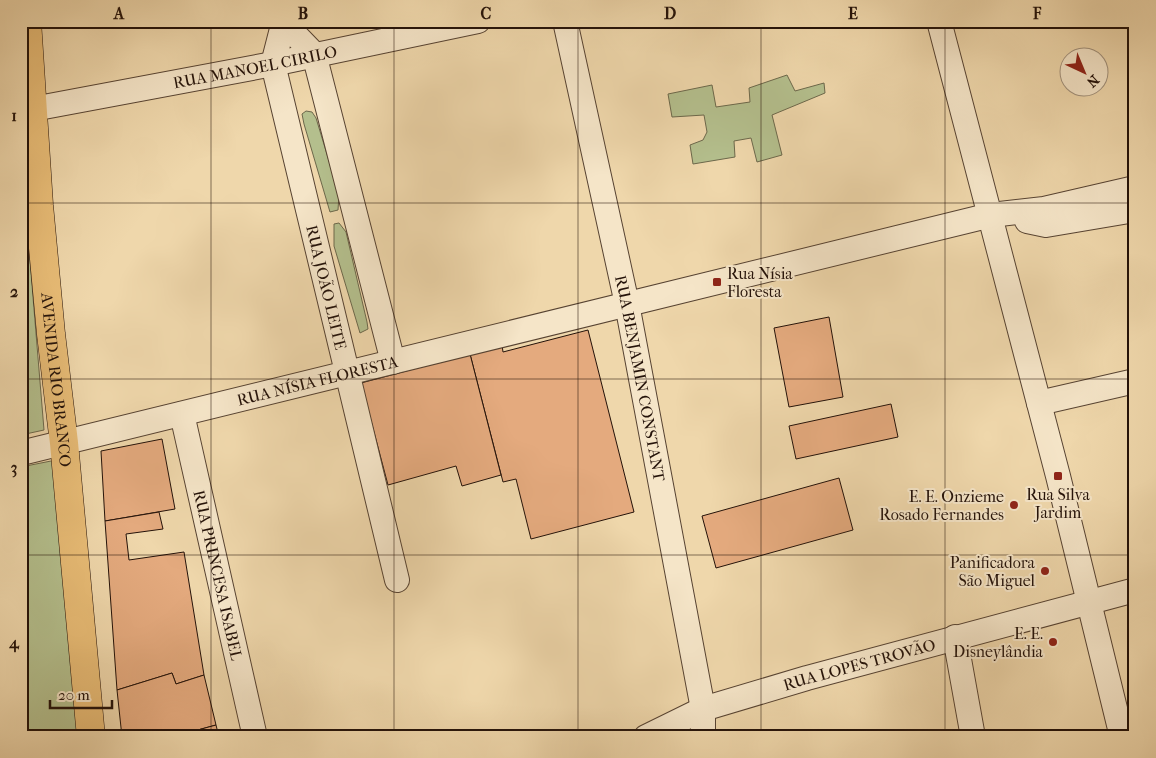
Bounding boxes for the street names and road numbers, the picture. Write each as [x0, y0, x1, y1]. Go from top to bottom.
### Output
street label: RUA MANOEL CIRILO [172, 42, 339, 93]
street label: RUA JOÃO LEITE [302, 223, 350, 352]
street label: RUA BENJAMIN CONSTANT [611, 273, 669, 483]
street label: AVENIDA RIO BRANCO [37, 291, 75, 468]
street label: RUA NÍSIA FLORESTA [235, 352, 400, 410]
street label: RUA PRINCESA ISABEL [189, 488, 246, 662]
street label: RUA LOPES TROVÃO [781, 635, 937, 695]

